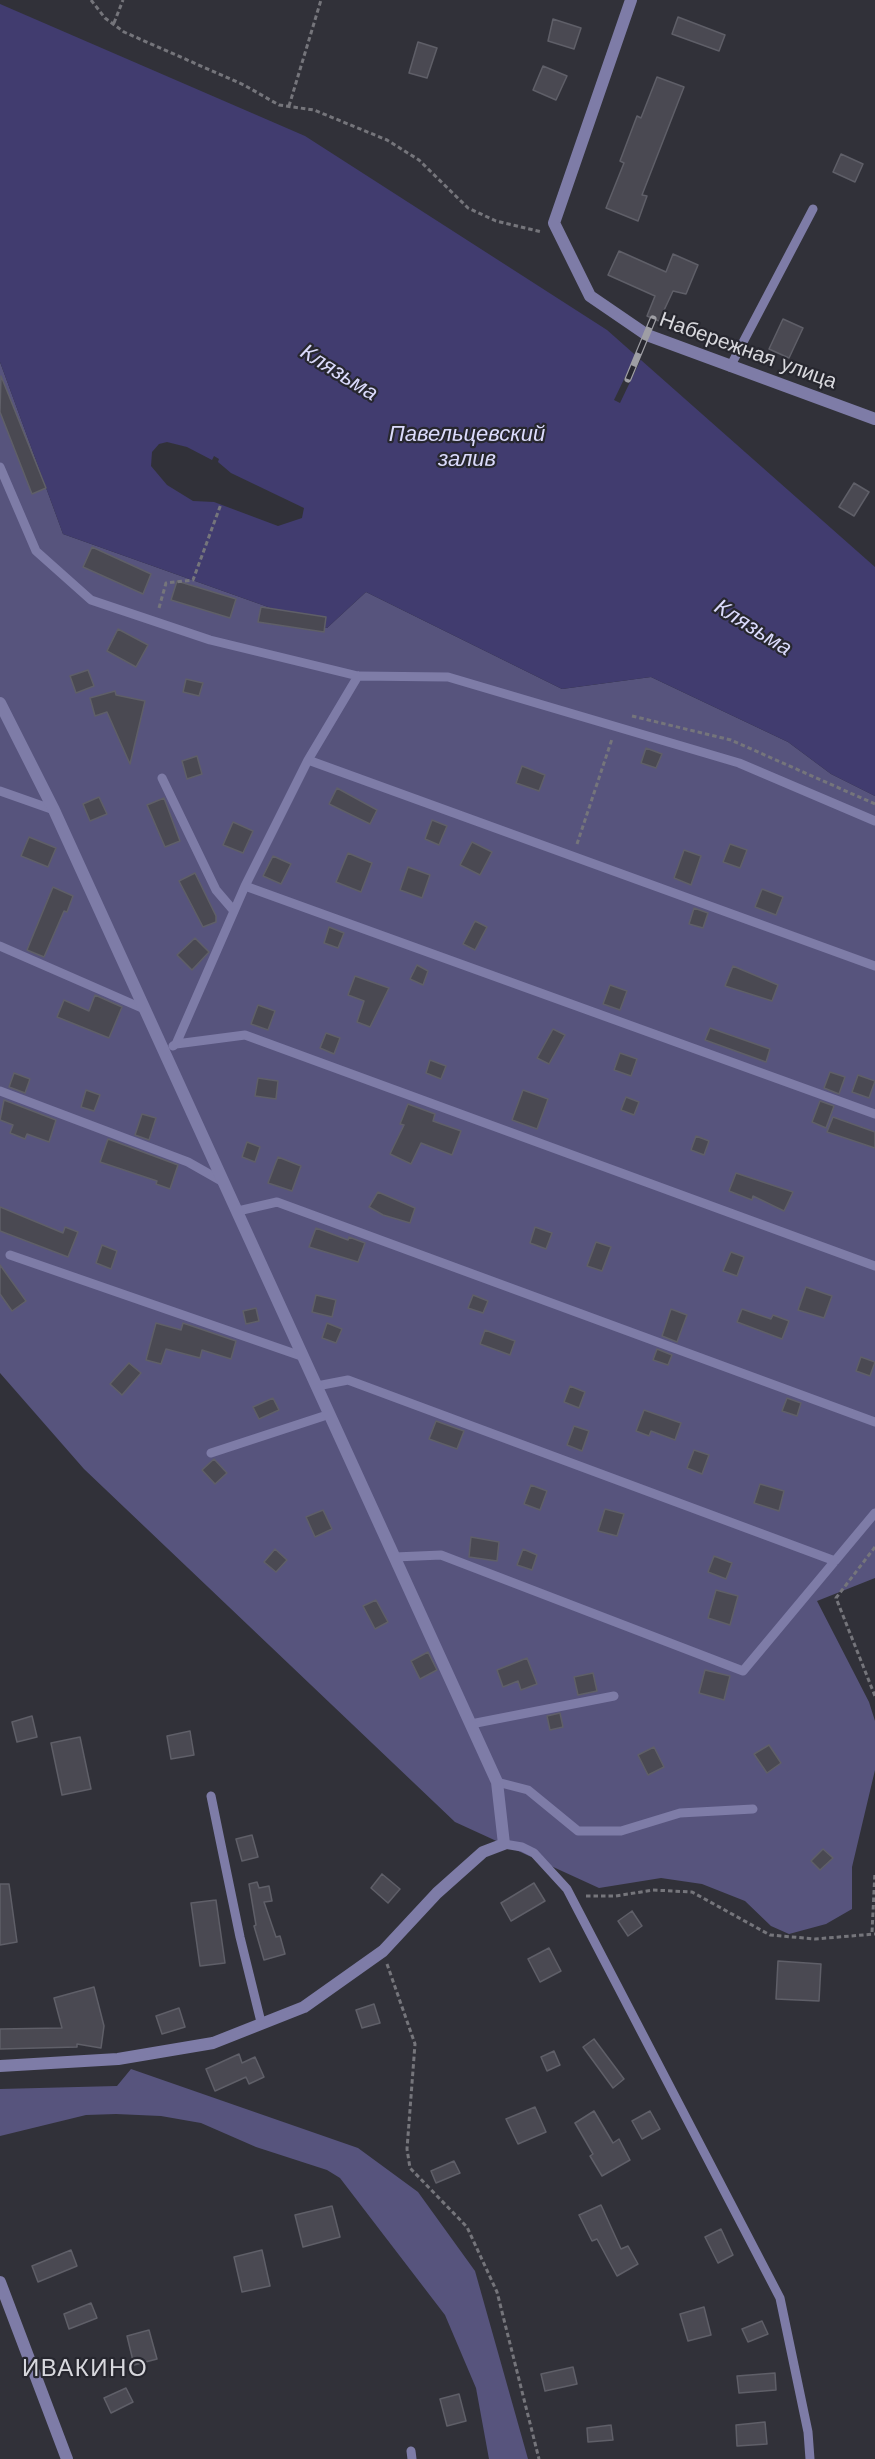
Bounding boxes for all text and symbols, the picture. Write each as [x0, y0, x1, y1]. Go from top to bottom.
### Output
street label: Набережная улица [656, 307, 840, 395]
water label: Клязьма [295, 339, 383, 407]
water label: Павельцевский залив [389, 422, 545, 474]
water label: Клязьма [709, 594, 797, 662]
district label: ИВАКИНО [22, 2355, 148, 2383]

